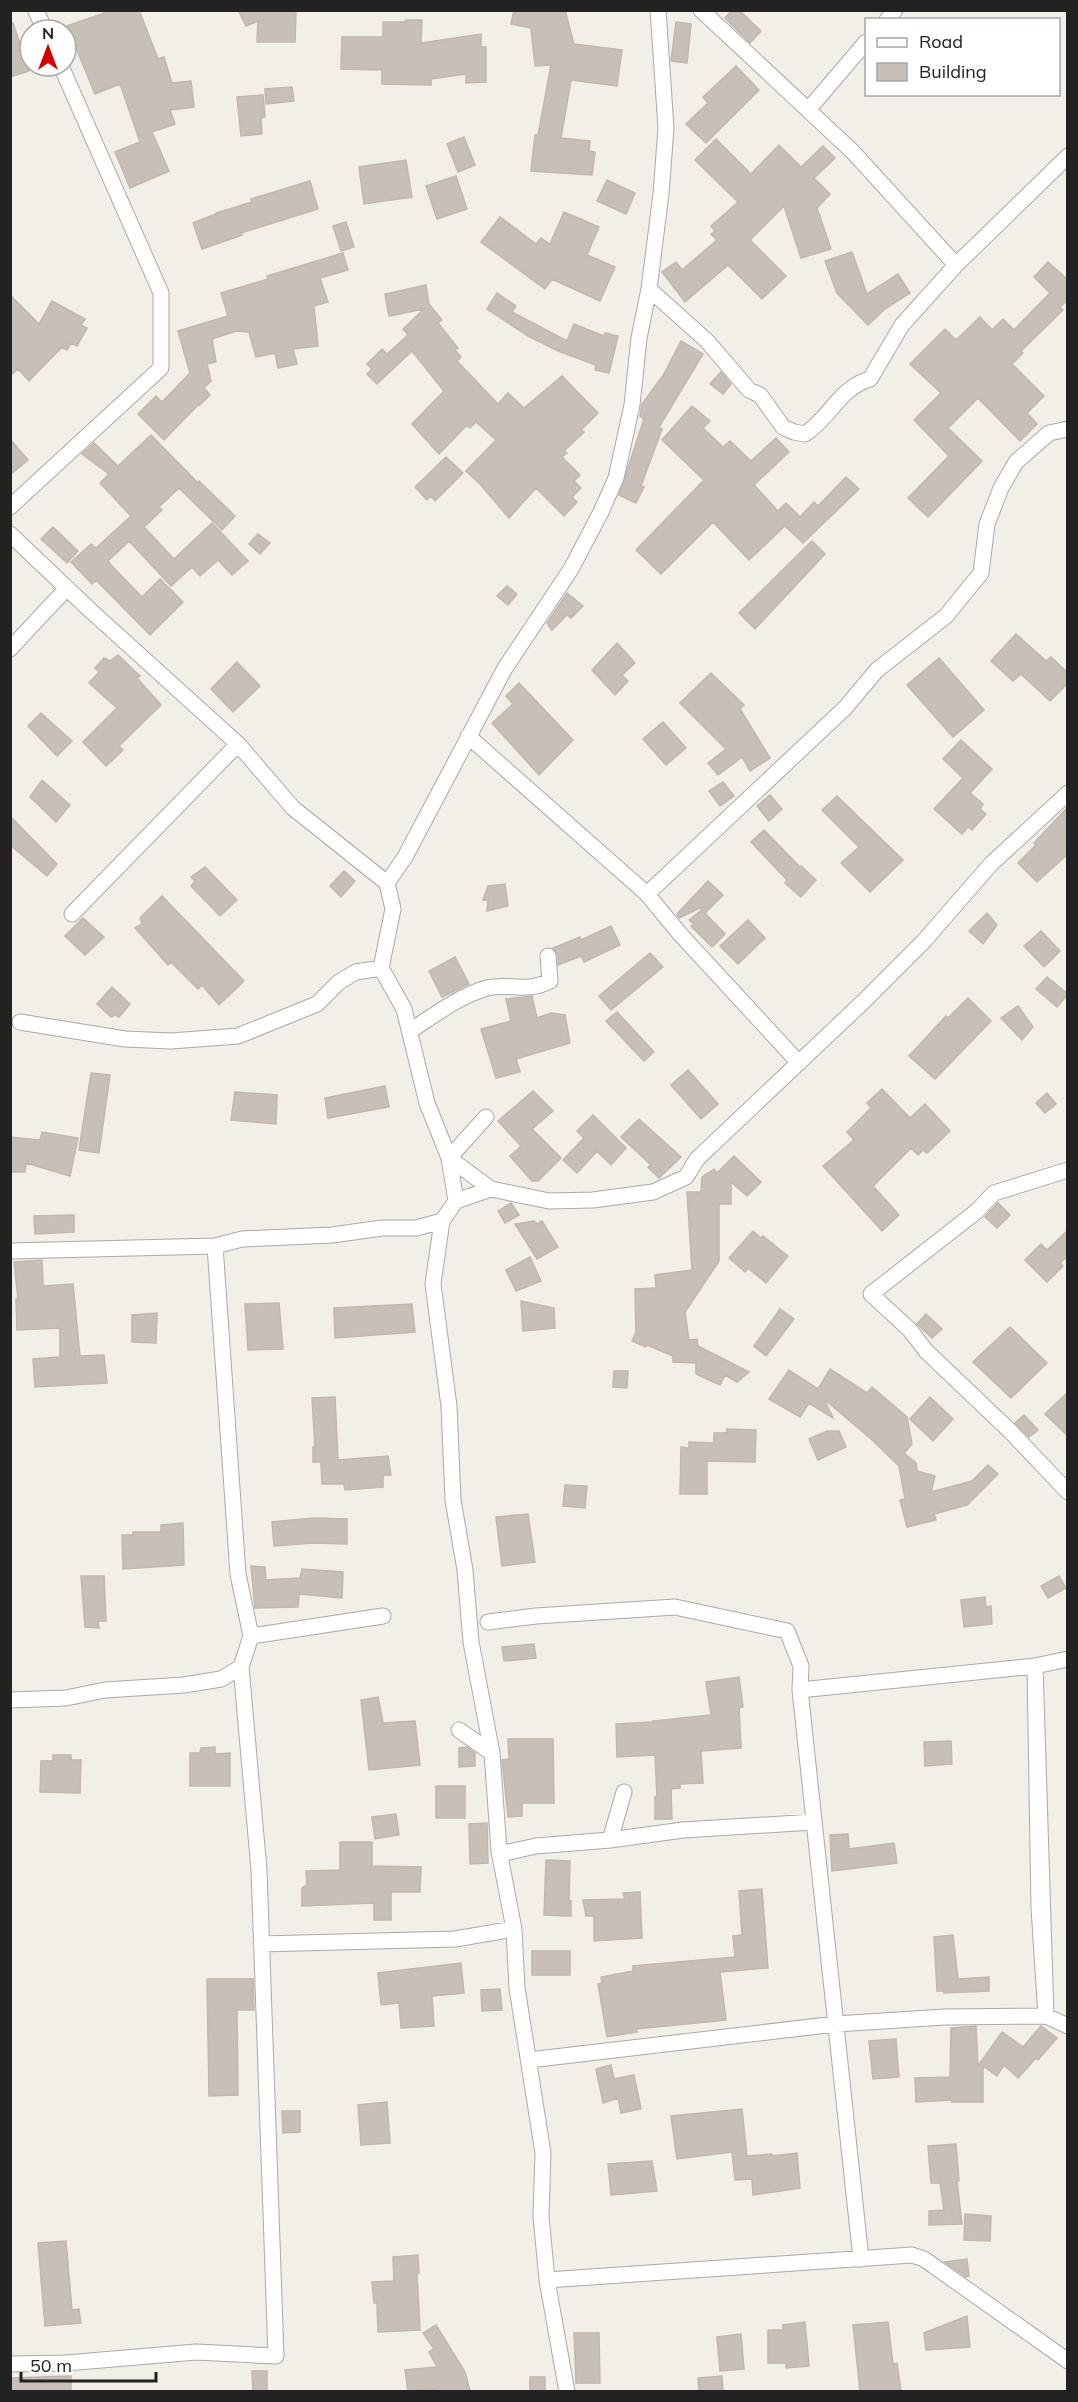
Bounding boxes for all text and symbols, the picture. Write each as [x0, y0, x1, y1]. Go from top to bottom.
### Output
north arrow [18, 18, 78, 78]
legend [865, 18, 1060, 96]
text: N [42, 23, 54, 43]
text: Road [919, 30, 963, 53]
text: Building [919, 60, 987, 83]
scale bar [21, 2345, 156, 2383]
text: 50 m [30, 2354, 72, 2377]

